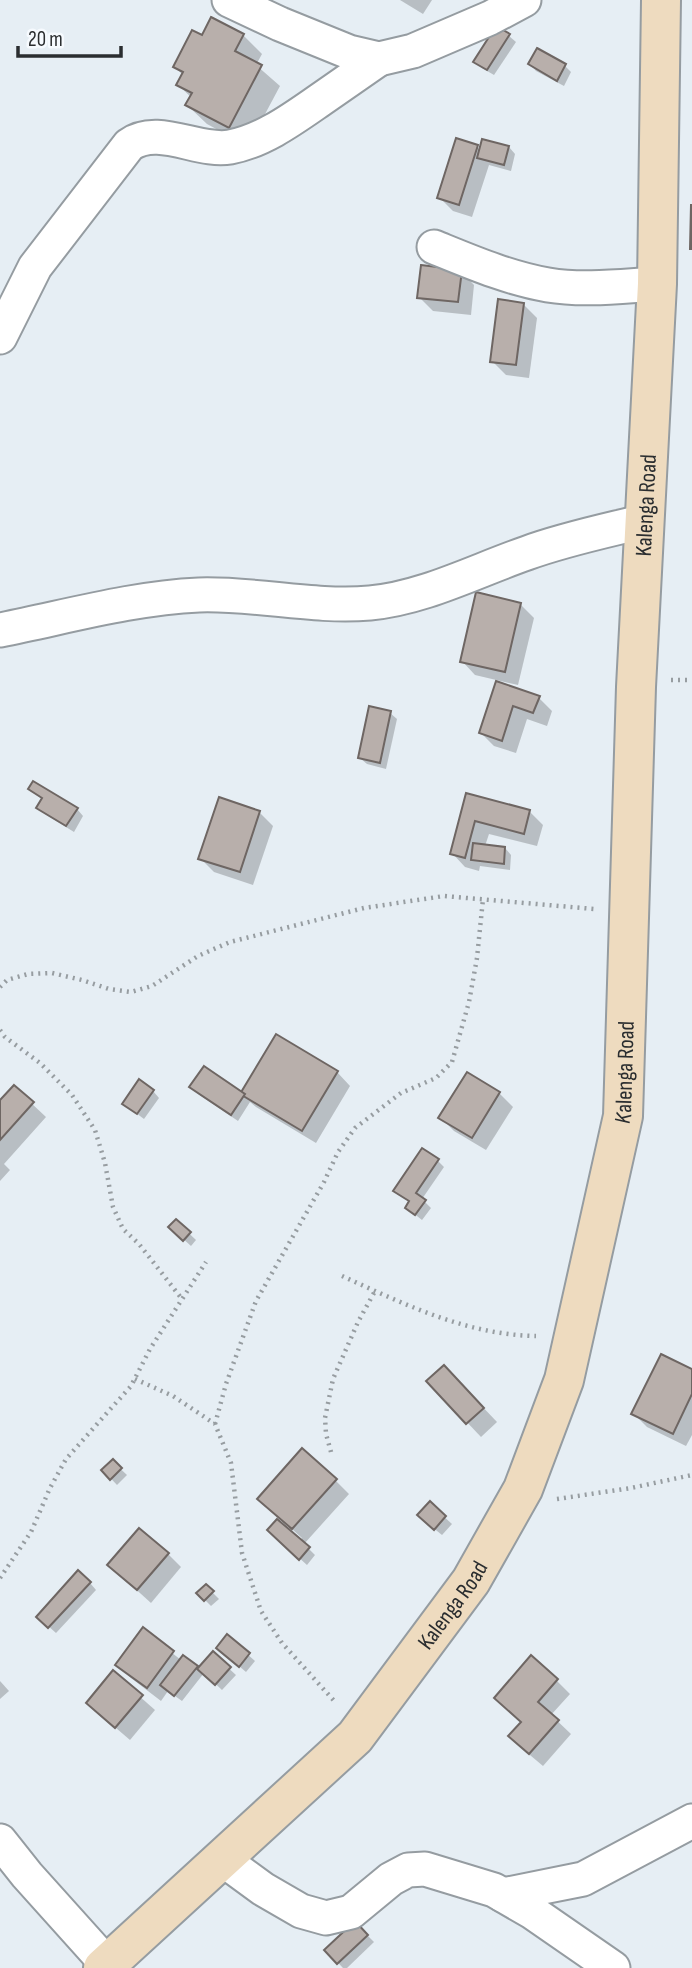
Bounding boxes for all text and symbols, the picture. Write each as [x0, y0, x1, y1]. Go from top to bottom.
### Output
scale bar [18, 14, 121, 58]
text: 20 m [28, 27, 63, 52]
street label: Kalenga Road [630, 454, 663, 557]
street label: Kalenga Road [609, 1020, 641, 1126]
street label: Kalenga Road [412, 1556, 494, 1655]

